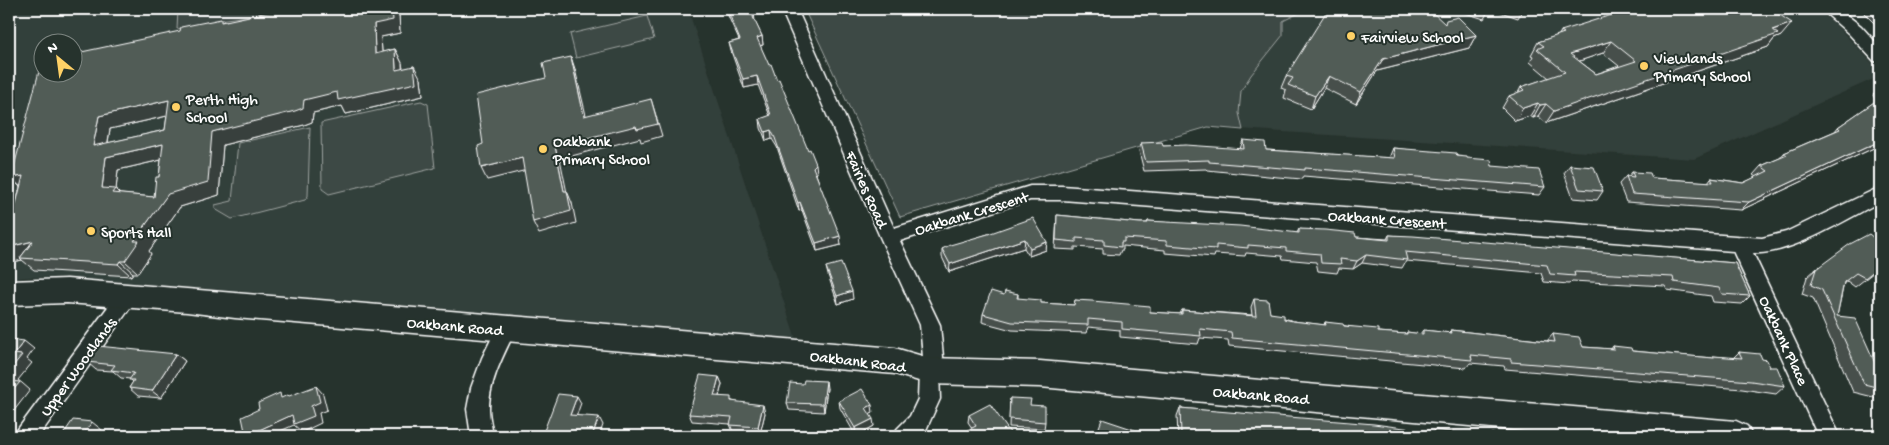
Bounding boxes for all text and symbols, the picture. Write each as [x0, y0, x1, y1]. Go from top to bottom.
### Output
marker: Fairview School [1345, 30, 1357, 42]
place label: Fairview School [1360, 30, 1464, 49]
north arrow [32, 32, 82, 82]
text: N [45, 39, 61, 58]
place label: Viewlands Primary School [1653, 51, 1751, 88]
marker: Viewlands Primary School [1638, 60, 1650, 72]
place label: Perth High School [185, 92, 258, 129]
marker: Perth High School [170, 101, 182, 113]
place label: Oakbank Primary School [552, 134, 650, 171]
marker: Oakbank Primary School [537, 143, 549, 155]
street label: Fairies Road [839, 148, 891, 233]
street label: Oakbank Crescent [913, 189, 1033, 242]
street label: Oakbank Crescent [1327, 208, 1448, 235]
marker: Sports Hall [85, 225, 97, 237]
place label: Sports Hall [101, 225, 172, 244]
street label: Oakbank Place [1753, 294, 1811, 390]
street label: Upper Woodlands [38, 314, 123, 421]
street label: Oakbank Road [406, 315, 505, 342]
street label: Oakbank Road [809, 348, 908, 379]
street label: Oakbank Road [1212, 384, 1311, 411]

